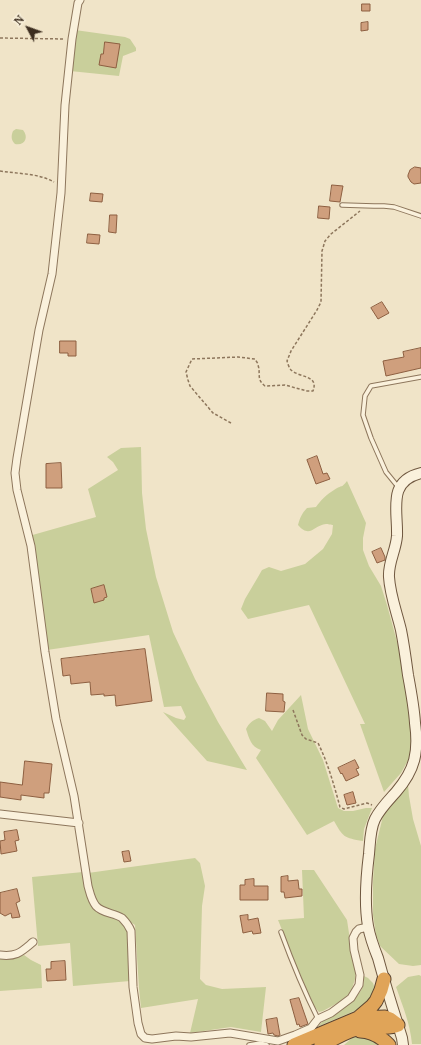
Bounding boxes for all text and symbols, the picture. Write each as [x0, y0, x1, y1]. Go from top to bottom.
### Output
north arrow [8, 8, 48, 48]
text: N [10, 12, 27, 28]

